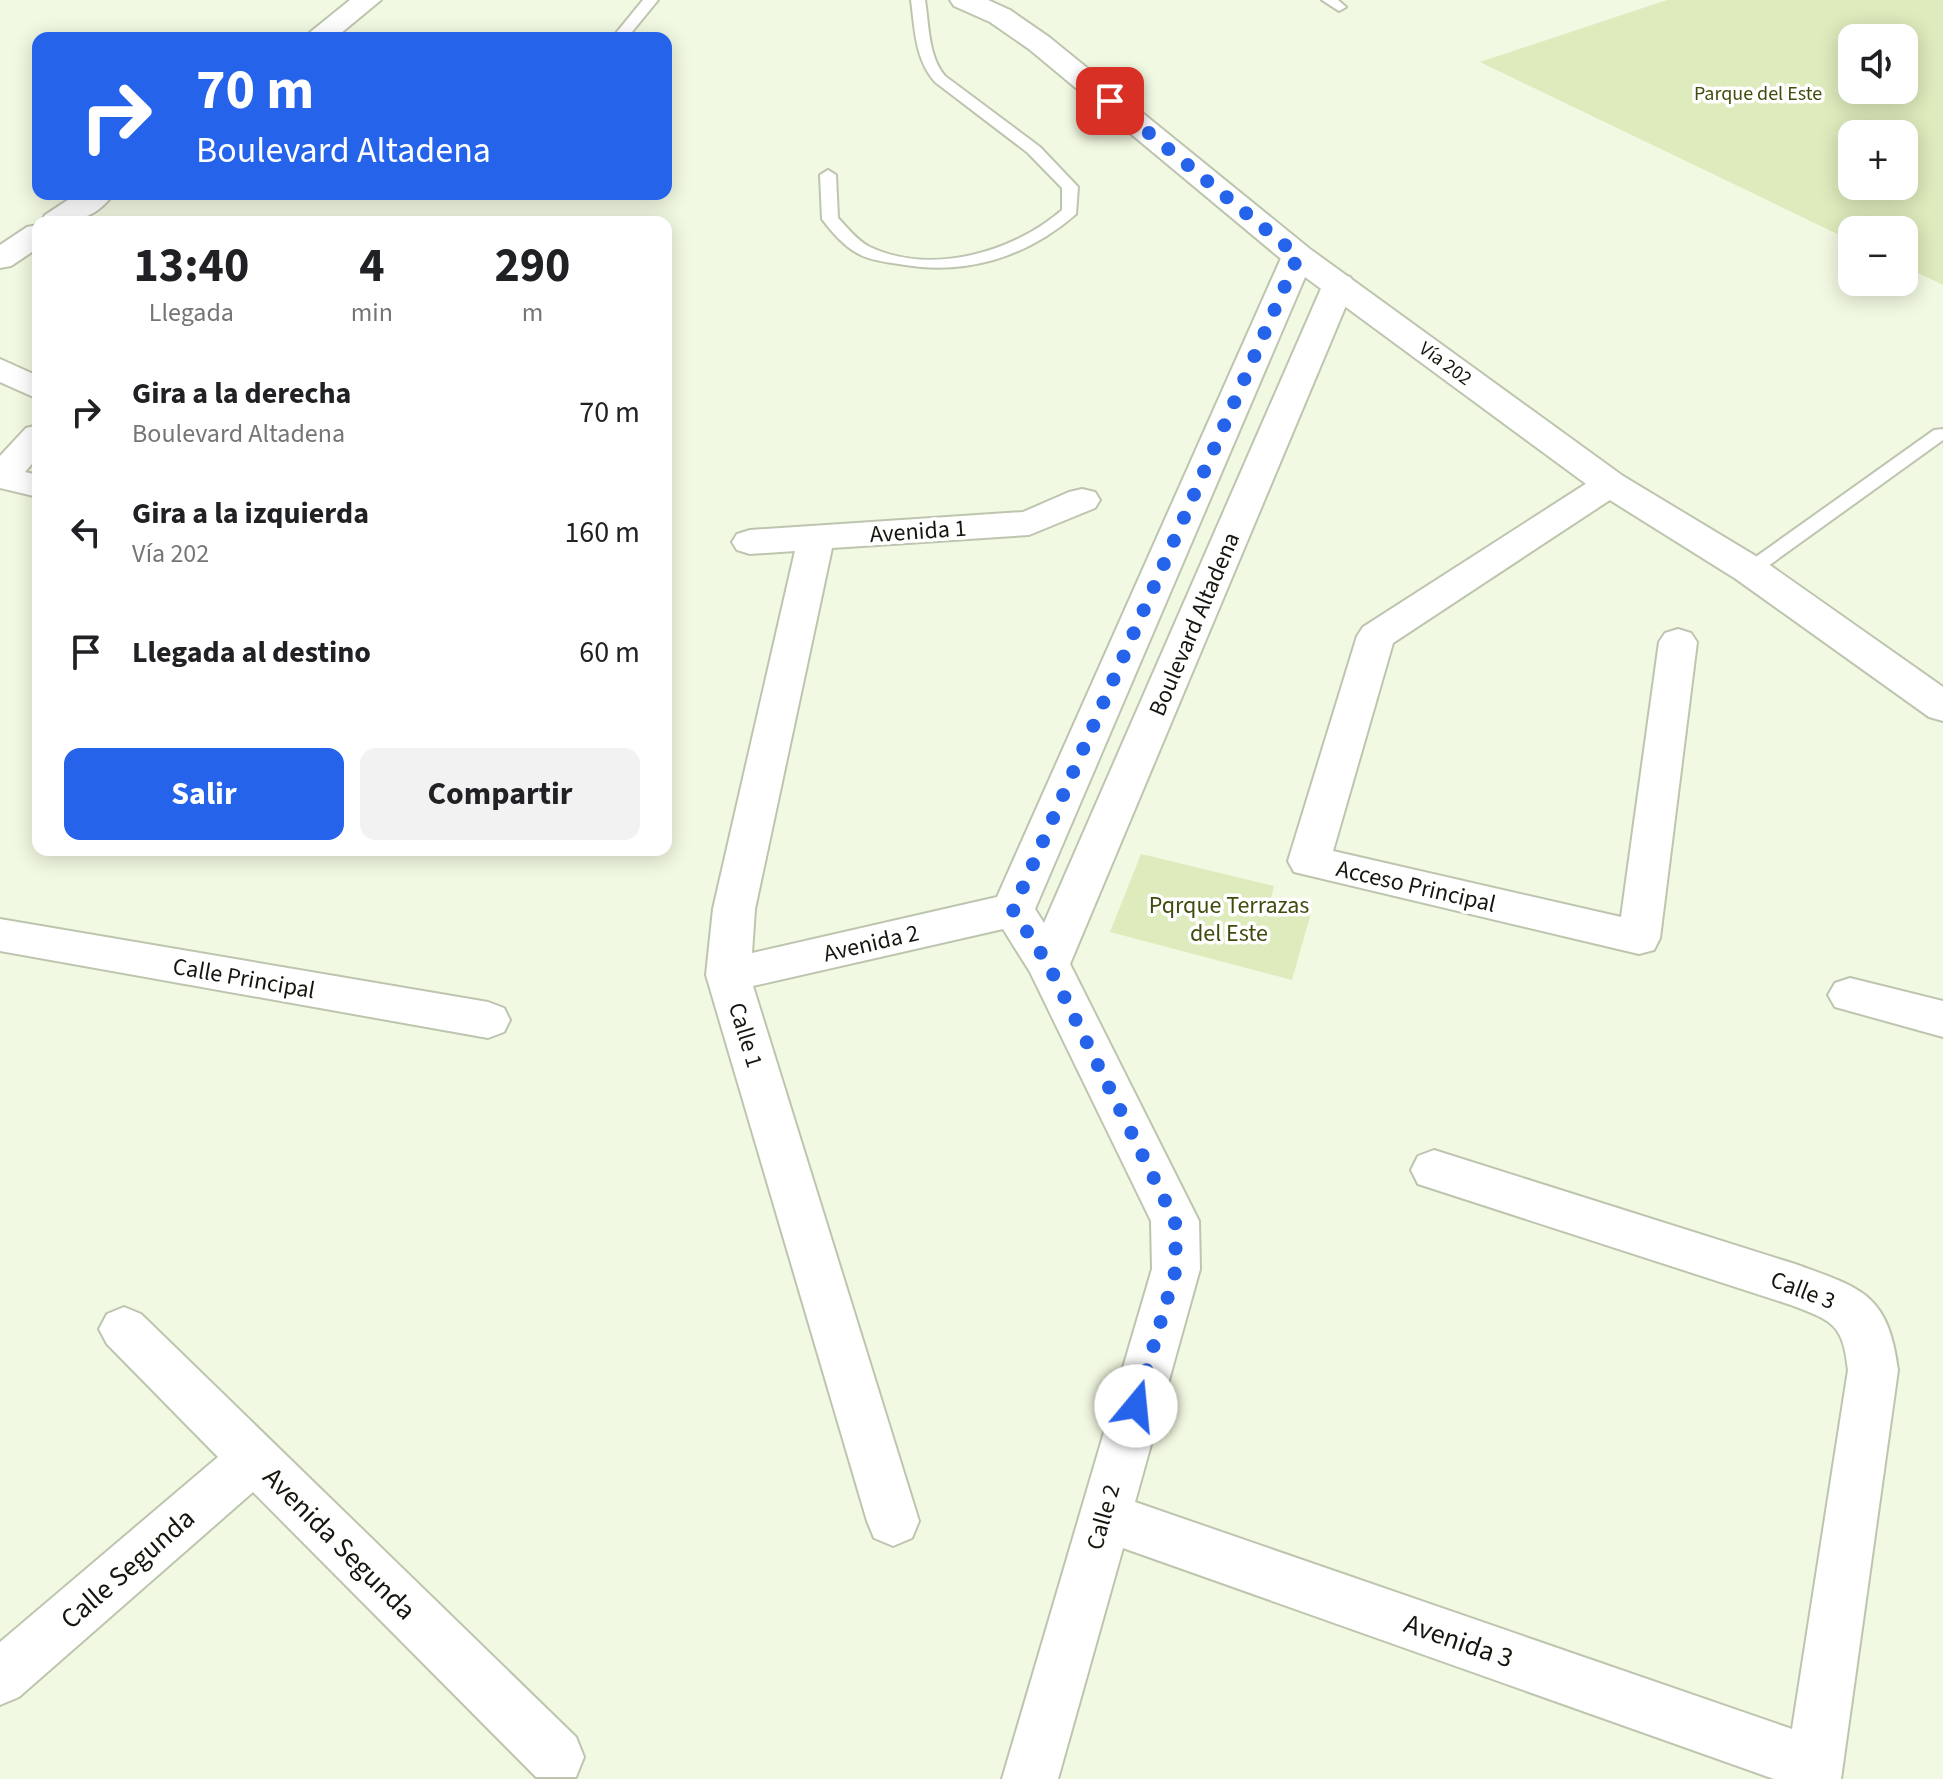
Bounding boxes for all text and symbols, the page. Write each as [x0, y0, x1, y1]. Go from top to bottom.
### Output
map controls [1838, 24, 1918, 296]
button: sound [1838, 24, 1918, 104]
text: 70 m [196, 51, 314, 130]
icon: right [64, 64, 168, 168]
pin [1076, 67, 1144, 135]
icon: arrive [1088, 79, 1132, 123]
park label: Parque del Este [1694, 80, 1822, 108]
button: + [1838, 120, 1918, 200]
text: Boulevard Altadena [196, 125, 491, 176]
button: − [1838, 216, 1918, 296]
text: 13:40 [133, 232, 249, 300]
text: 4 [359, 232, 385, 300]
text: 290 [494, 232, 570, 300]
text: Llegada [149, 294, 234, 331]
text: min [351, 294, 393, 331]
text: m [522, 294, 543, 331]
street label: Vía 202 [1413, 335, 1478, 393]
text: Gira a la derecha [132, 372, 351, 415]
icon: right [64, 390, 108, 434]
text: 70 m [579, 391, 640, 434]
text: Boulevard Altadena [132, 415, 345, 452]
text: Gira a la izquierda [132, 492, 369, 535]
icon: left [64, 510, 108, 554]
text: 160 m [564, 511, 640, 554]
street label: Avenida 1 [868, 511, 968, 552]
street label: Boulevard Altadena [1140, 527, 1249, 722]
text: Vía 202 [132, 535, 209, 572]
icon: arrive [64, 630, 108, 674]
text: Llegada al destino [132, 631, 371, 674]
text: 60 m [579, 631, 640, 674]
button: Salir [64, 748, 344, 840]
button: Compartir [360, 748, 640, 840]
street label: Acceso Principal [1333, 851, 1499, 922]
park label: Pqrque Terrazas del Este [1149, 888, 1309, 951]
street label: Avenida 2 [820, 916, 922, 971]
street label: Calle Principal [170, 949, 318, 1008]
street label: Calle 1 [719, 998, 772, 1072]
street label: Calle 3 [1765, 1262, 1840, 1319]
position arrow [1094, 1364, 1178, 1448]
street label: Avenida Segunda [254, 1458, 425, 1629]
street label: Calle 2 [1077, 1480, 1129, 1554]
street label: Calle Segunda [52, 1499, 204, 1639]
street label: Avenida 3 [1399, 1604, 1519, 1678]

